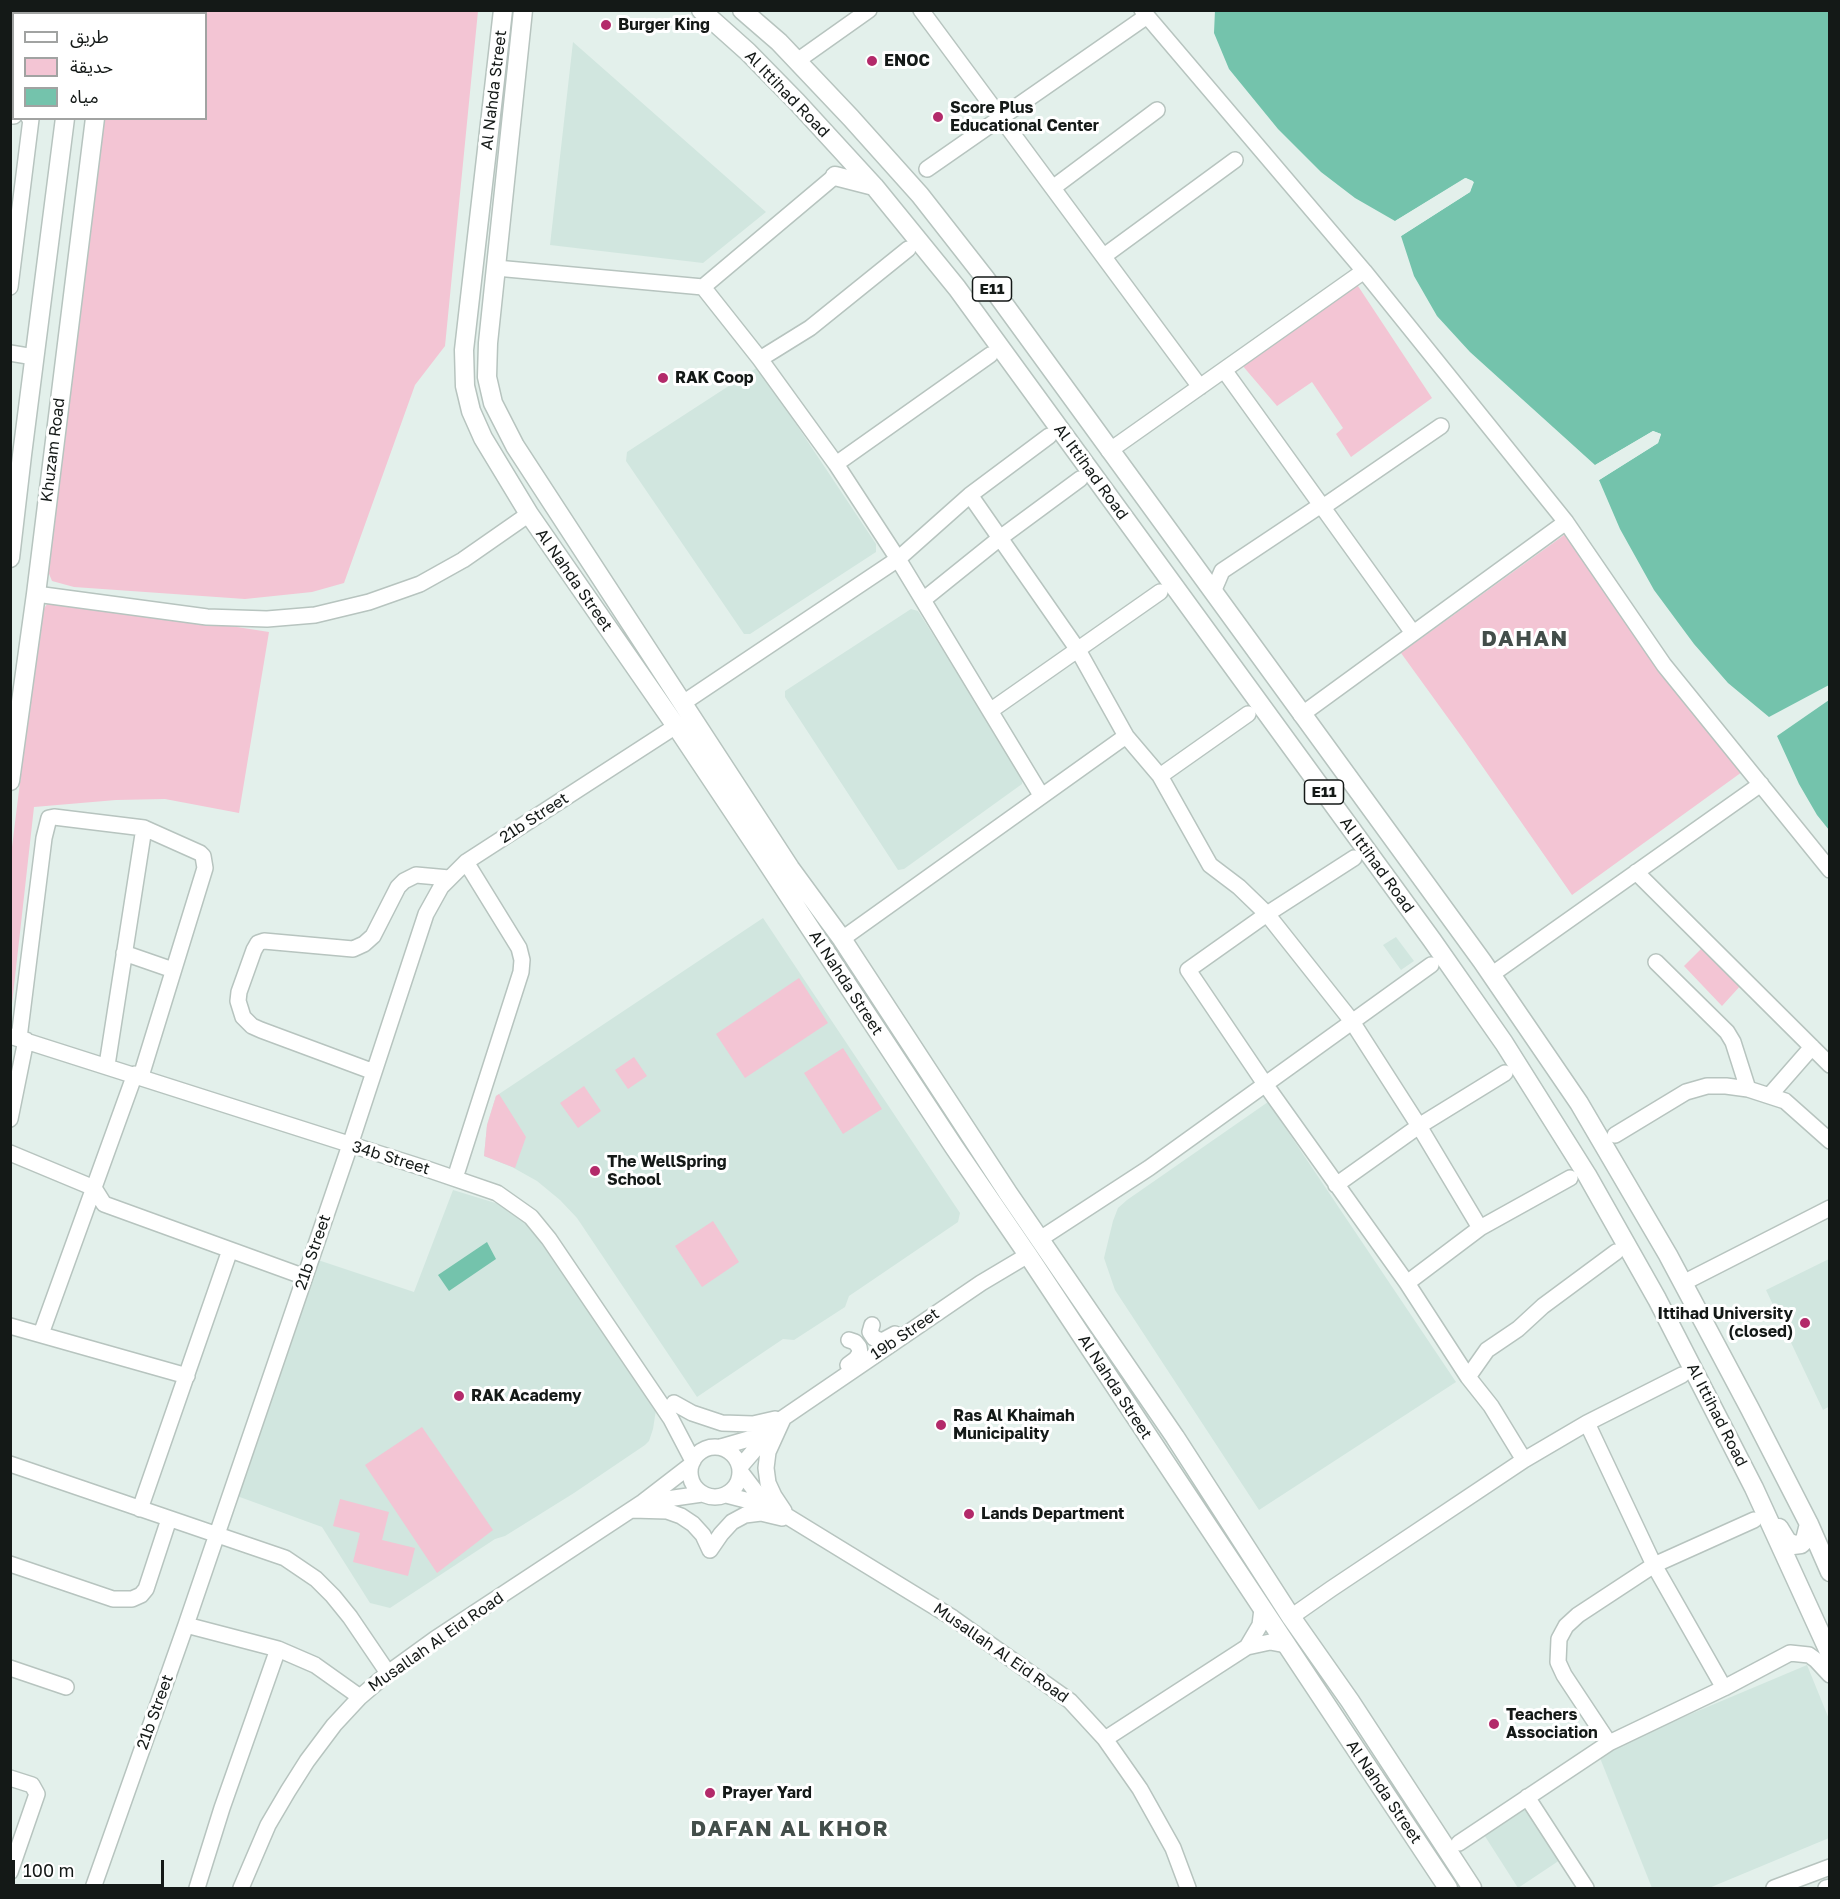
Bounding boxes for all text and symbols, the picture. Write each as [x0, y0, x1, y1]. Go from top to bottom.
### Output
legend [12, 12, 207, 120]
place label: Burger King [618, 15, 710, 35]
marker: Burger King [599, 18, 613, 32]
text: طريق [70, 25, 109, 47]
street label: Al Nahda Street [477, 29, 511, 151]
street label: Al Ittihad Road [741, 47, 833, 141]
place label: ENOC [884, 51, 930, 71]
marker: ENOC [865, 54, 879, 68]
text: حديقة [70, 55, 113, 77]
text: مياه [70, 85, 99, 107]
place label: Score Plus Educational Center [950, 98, 1099, 136]
marker: Score Plus Educational Center [931, 110, 945, 124]
road number: E11 [972, 277, 1012, 301]
place label: RAK Coop [675, 368, 754, 388]
marker: RAK Coop [656, 371, 670, 385]
street label: Khuzam Road [37, 397, 69, 503]
street label: Al Ittihad Road [1050, 420, 1132, 524]
street label: Al Nahda Street [531, 525, 617, 635]
district label: DAHAN [1481, 626, 1569, 652]
road number: E11 [1304, 780, 1344, 804]
street label: 21b Street [496, 789, 572, 847]
street label: Al Ittihad Road [1336, 813, 1418, 917]
street label: Al Nahda Street [805, 927, 887, 1039]
street label: 34b Street [350, 1137, 432, 1179]
place label: The WellSpring School [607, 1152, 727, 1190]
marker: The WellSpring School [588, 1164, 602, 1178]
street label: 21b Street [291, 1212, 335, 1292]
street label: 19b Street [867, 1304, 943, 1364]
place label: Ittihad University (closed) [1658, 1304, 1793, 1342]
marker: Ittihad University (closed) [1798, 1316, 1812, 1330]
street label: Al Nahda Street [1074, 1331, 1156, 1443]
street label: Al Ittihad Road [1683, 1360, 1751, 1470]
place label: RAK Academy [471, 1386, 581, 1406]
marker: RAK Academy [452, 1389, 466, 1403]
place label: Ras Al Khaimah Municipality [953, 1406, 1075, 1444]
marker: Ras Al Khaimah Municipality [934, 1418, 948, 1432]
place label: Lands Department [981, 1504, 1125, 1524]
marker: Lands Department [962, 1507, 976, 1521]
street label: Musallah Al Eid Road [365, 1588, 507, 1696]
street label: Musallah Al Eid Road [930, 1599, 1072, 1707]
street label: 21b Street [133, 1672, 177, 1752]
place label: Teachers Association [1506, 1705, 1598, 1743]
marker: Teachers Association [1487, 1717, 1501, 1731]
street label: Al Nahda Street [1342, 1737, 1426, 1847]
place label: Prayer Yard [722, 1783, 812, 1803]
marker: Prayer Yard [703, 1786, 717, 1800]
district label: DAFAN AL KHOR [691, 1816, 889, 1842]
scale bar [15, 1848, 166, 1886]
text: 100 m [23, 1859, 74, 1881]

